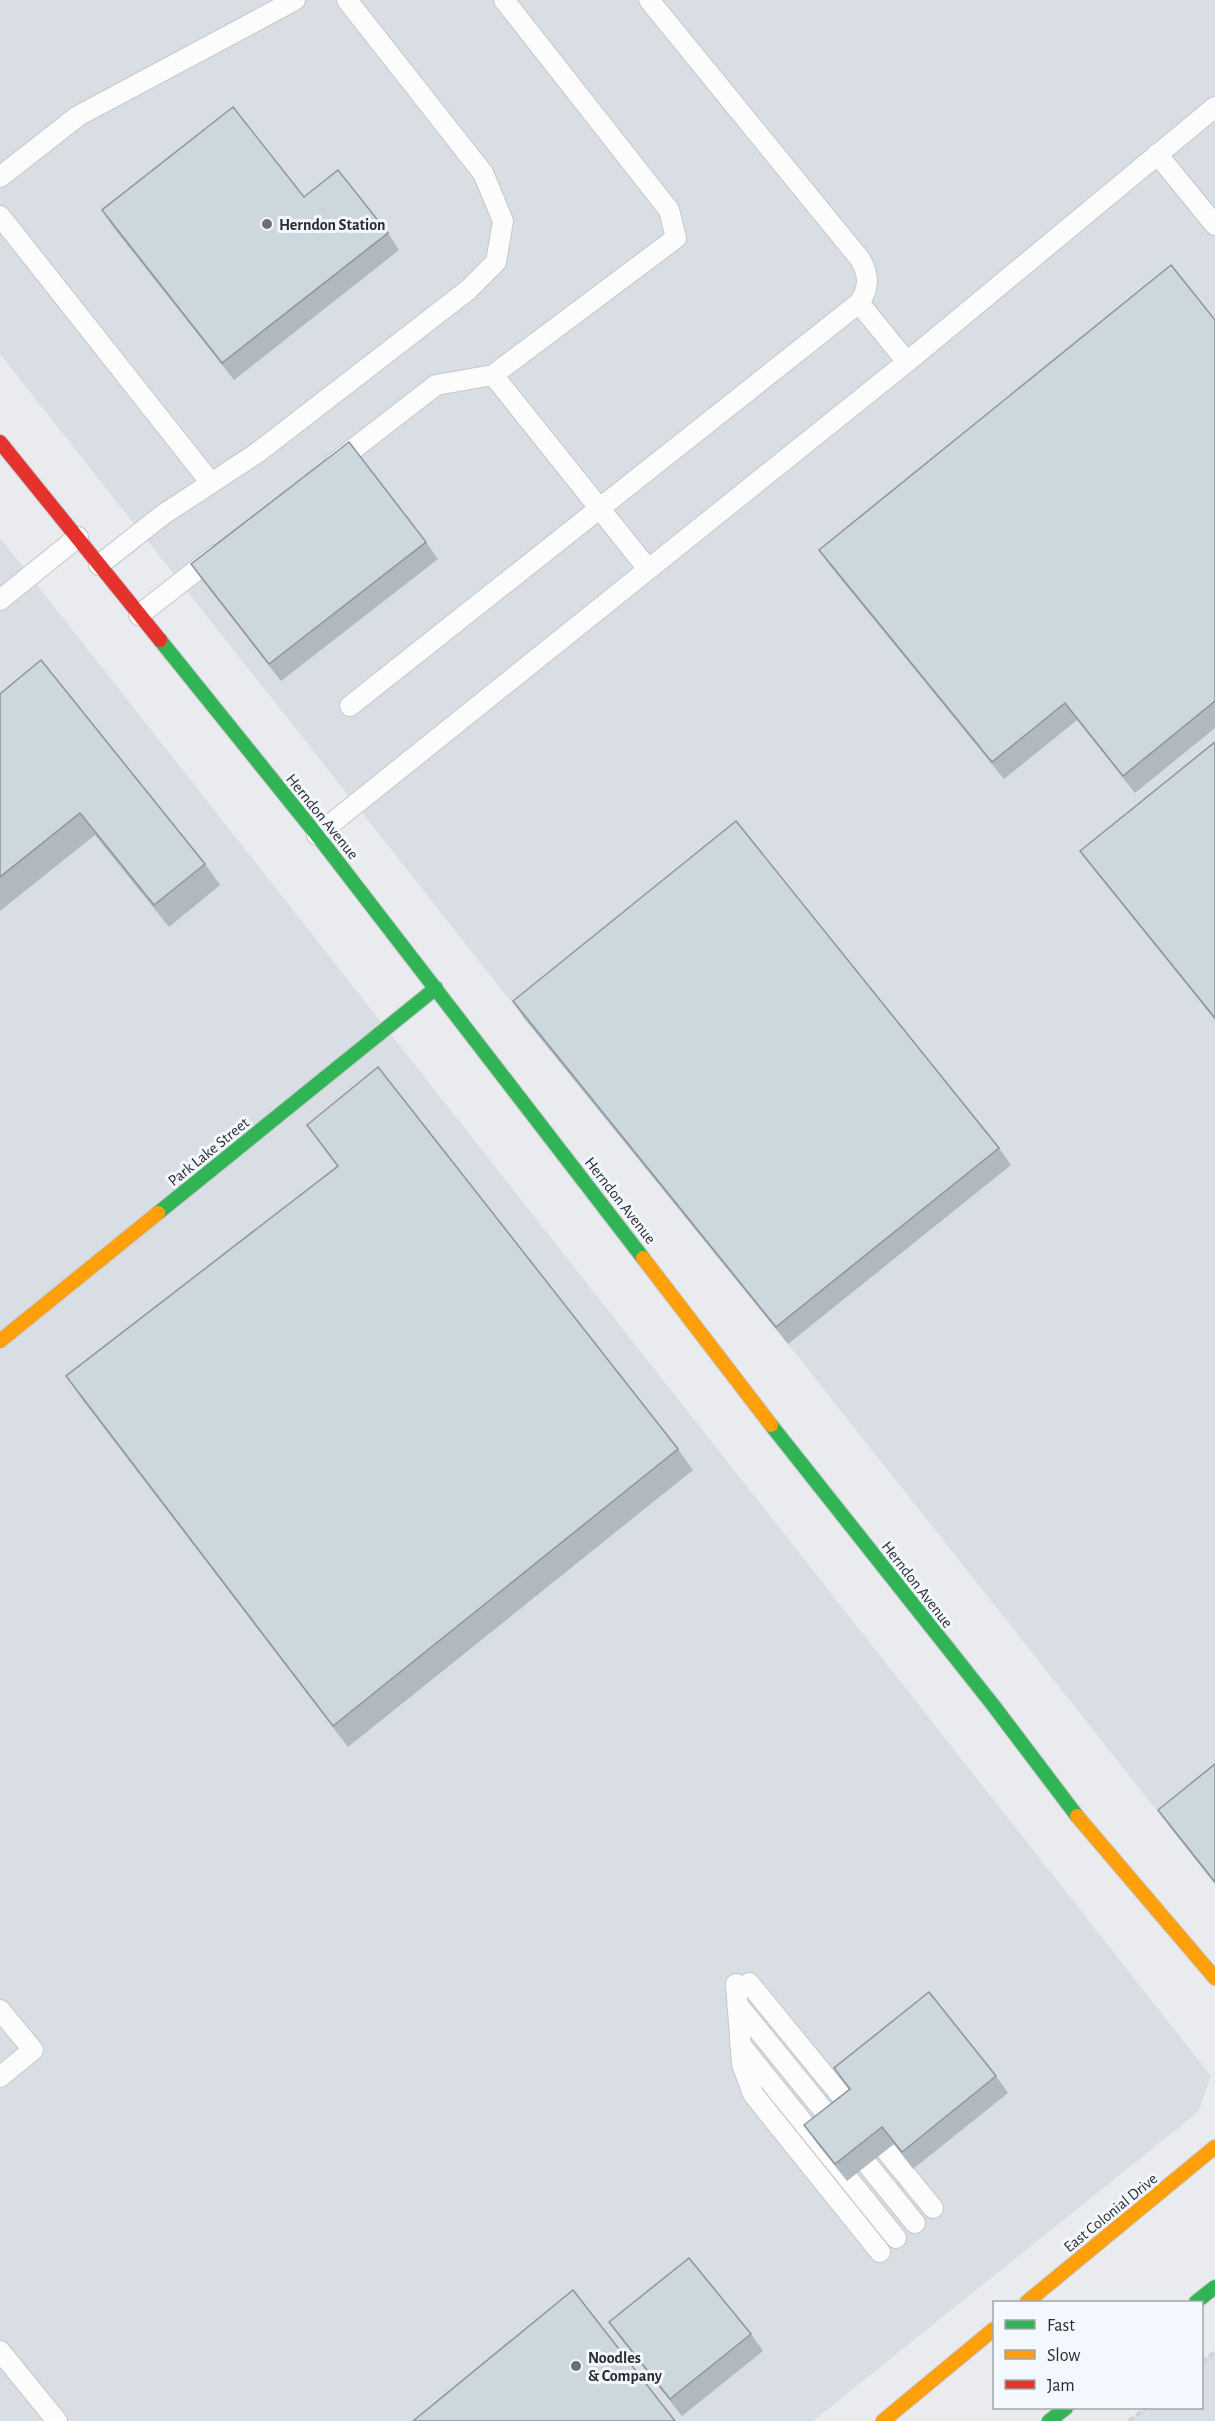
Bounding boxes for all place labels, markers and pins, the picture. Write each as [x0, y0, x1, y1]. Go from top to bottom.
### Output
marker: Herndon Station [260, 217, 274, 231]
place label: Herndon Station [279, 217, 385, 233]
place label: Noodles & Company [588, 2350, 663, 2385]
marker: Noodles & Company [569, 2359, 583, 2373]

